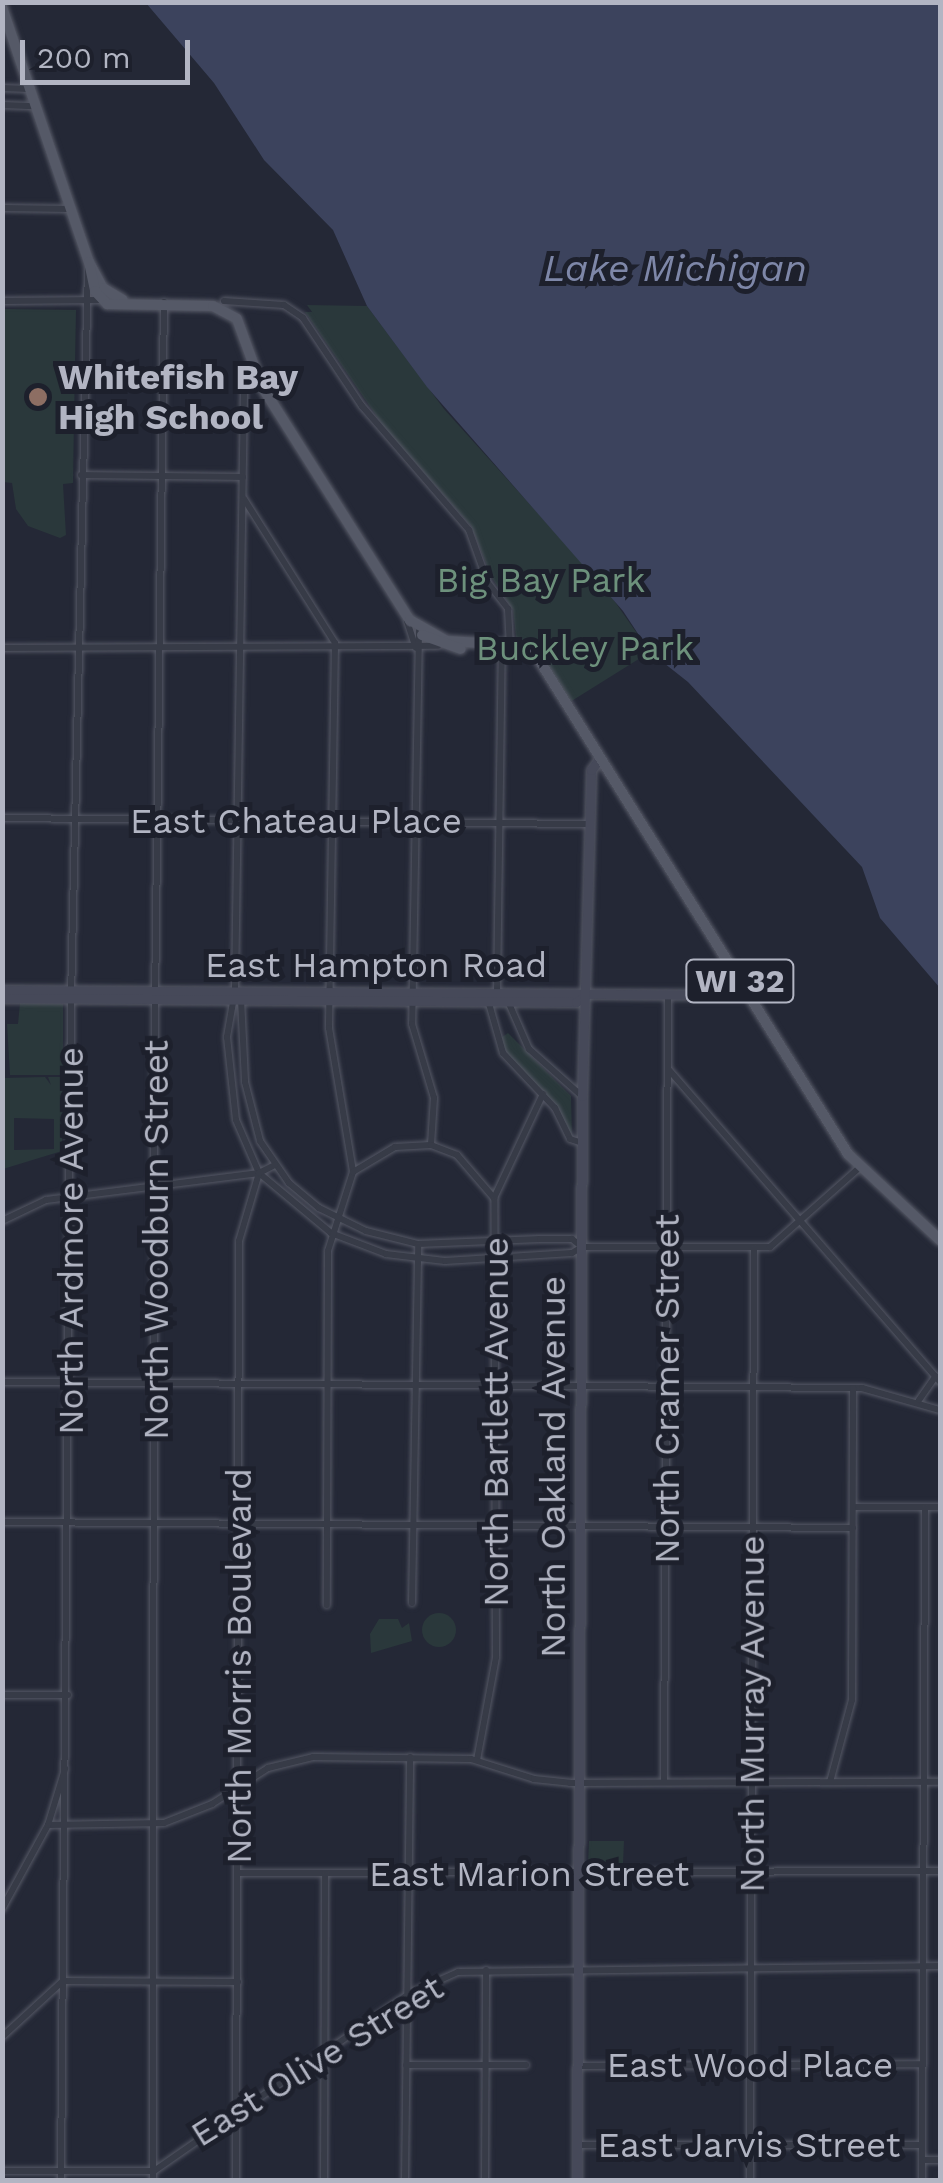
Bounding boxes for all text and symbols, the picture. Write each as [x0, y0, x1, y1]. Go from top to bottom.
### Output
scale bar [25, 20, 195, 82]
text: 200 m [37, 40, 131, 75]
water label: Lake Michigan [543, 246, 807, 292]
place label: Whitefish Bay High School [58, 356, 298, 438]
marker: Whitefish Bay High School [27, 386, 49, 408]
park label: Big Bay Park [436, 559, 646, 601]
park label: Buckley Park [475, 627, 695, 669]
street label: East Chateau Place [130, 800, 462, 842]
street label: East Hampton Road [205, 944, 547, 986]
road number: WI 32 [685, 954, 795, 1008]
street label: North Woodburn Street [135, 1039, 177, 1441]
street label: North Ardmore Avenue [50, 1046, 92, 1436]
street label: North Cramer Street [646, 1214, 688, 1564]
street label: North Bartlett Avenue [475, 1236, 517, 1608]
street label: North Oakland Avenue [532, 1275, 574, 1659]
street label: North Morris Boulevard [218, 1468, 260, 1864]
street label: North Murray Avenue [731, 1534, 773, 1894]
street label: East Marion Street [369, 1853, 689, 1895]
street label: East Olive Street [183, 1967, 451, 2155]
street label: East Wood Place [606, 2044, 894, 2086]
street label: East Jarvis Street [597, 2124, 901, 2166]

